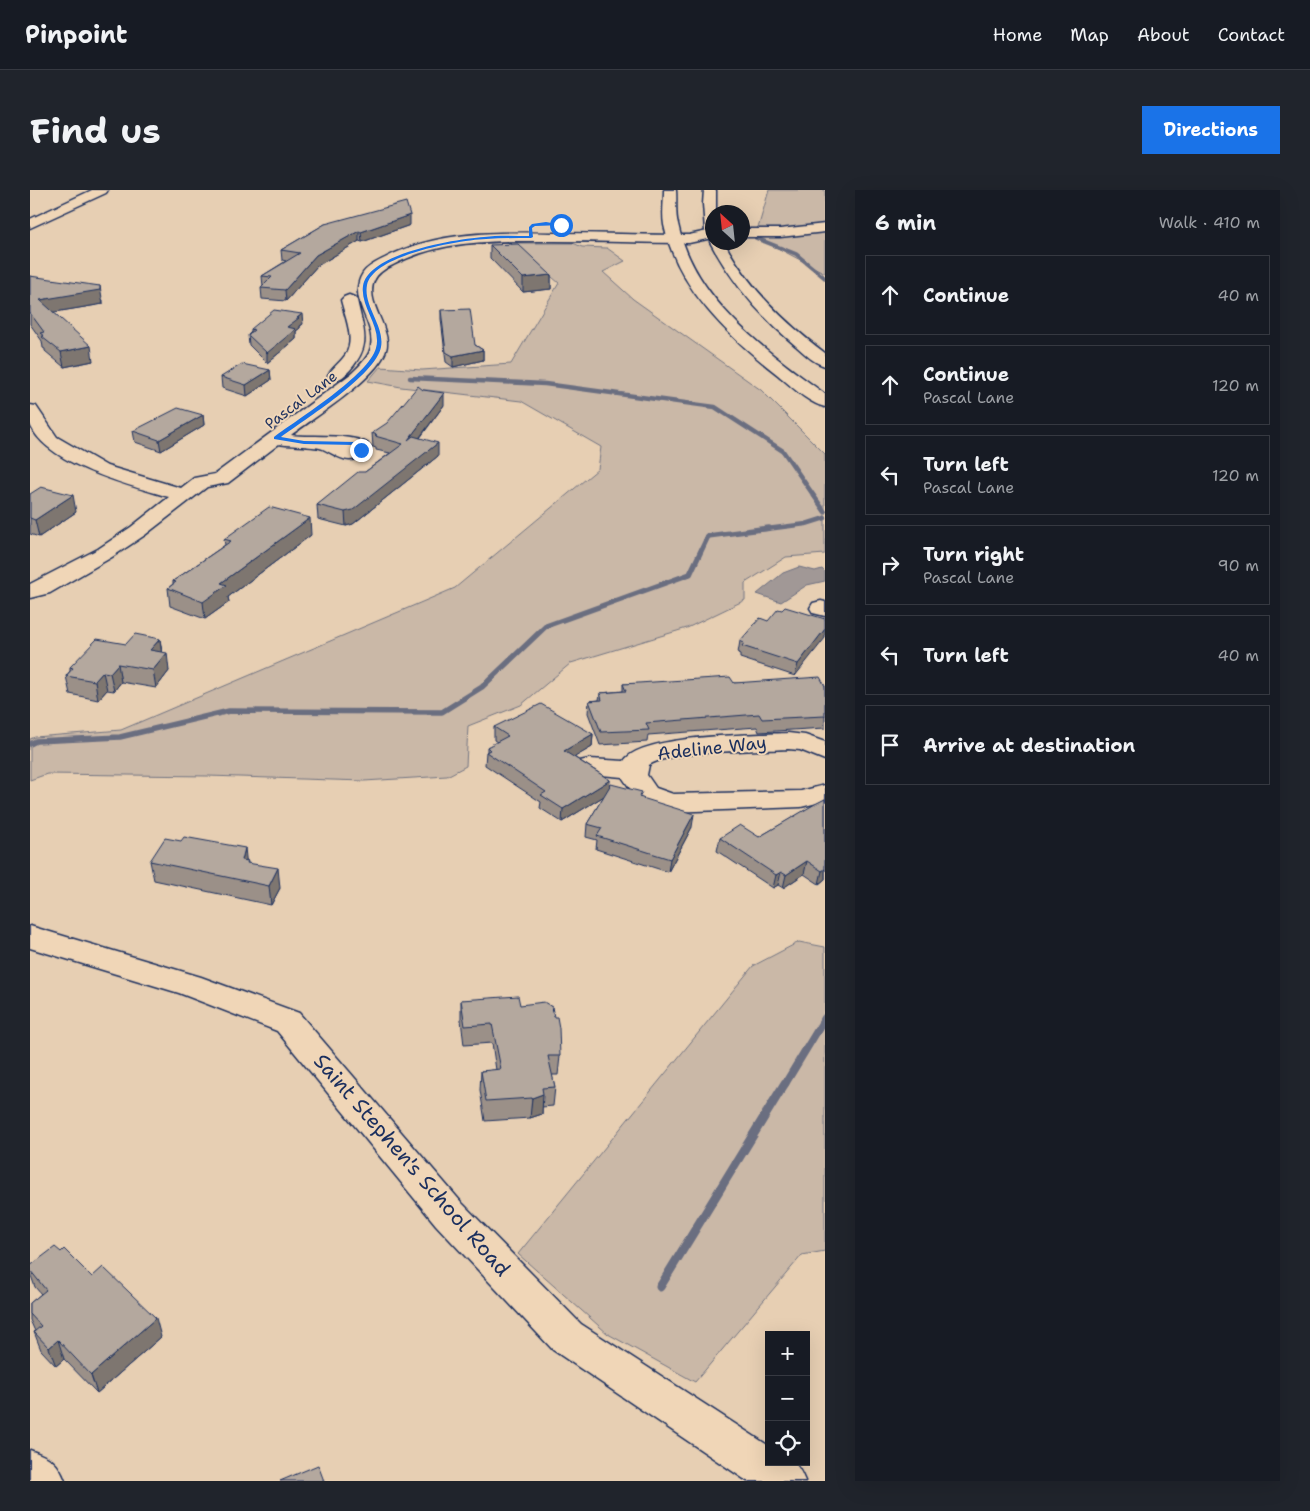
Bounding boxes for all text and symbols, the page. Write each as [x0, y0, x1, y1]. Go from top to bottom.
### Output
text: Pinpoint [25, 19, 127, 51]
text: Home [993, 23, 1042, 47]
text: Map [1070, 23, 1109, 47]
text: About [1137, 23, 1190, 47]
text: Contact [1218, 23, 1285, 47]
button: Directions [1142, 106, 1280, 154]
text: Find us [30, 107, 161, 154]
north arrow [705, 205, 750, 250]
text: 6 min [875, 209, 936, 237]
text: Walk · 410 m [1159, 212, 1260, 233]
route start [550, 214, 573, 237]
icon: ahead [876, 281, 904, 309]
text: Continue [923, 283, 1009, 308]
text: 40 m [1217, 285, 1259, 306]
text: Continue [923, 362, 1009, 387]
street label: Pascal Lane [261, 366, 341, 434]
icon: ahead [876, 371, 904, 399]
text: 120 m [1212, 375, 1259, 396]
text: Pascal Lane [923, 387, 1014, 408]
route end [350, 439, 373, 462]
text: Turn left [923, 452, 1009, 477]
icon: left [876, 461, 904, 489]
text: 120 m [1212, 465, 1259, 486]
text: Pascal Lane [923, 477, 1014, 498]
text: Turn right [923, 542, 1024, 567]
icon: right [876, 551, 904, 579]
text: 90 m [1218, 555, 1259, 576]
text: Pascal Lane [923, 567, 1014, 588]
icon: left [876, 641, 904, 669]
text: Turn left [923, 643, 1009, 668]
text: 40 m [1217, 645, 1259, 666]
street label: Adeline Way [656, 730, 768, 766]
icon: arrive [876, 731, 904, 759]
text: Arrive at destination [923, 733, 1135, 758]
street label: Saint Stephen's School Road [307, 1048, 517, 1282]
map controls [765, 1331, 810, 1466]
button: + [765, 1331, 810, 1376]
button: − [765, 1376, 810, 1421]
button: locate [765, 1421, 810, 1466]

